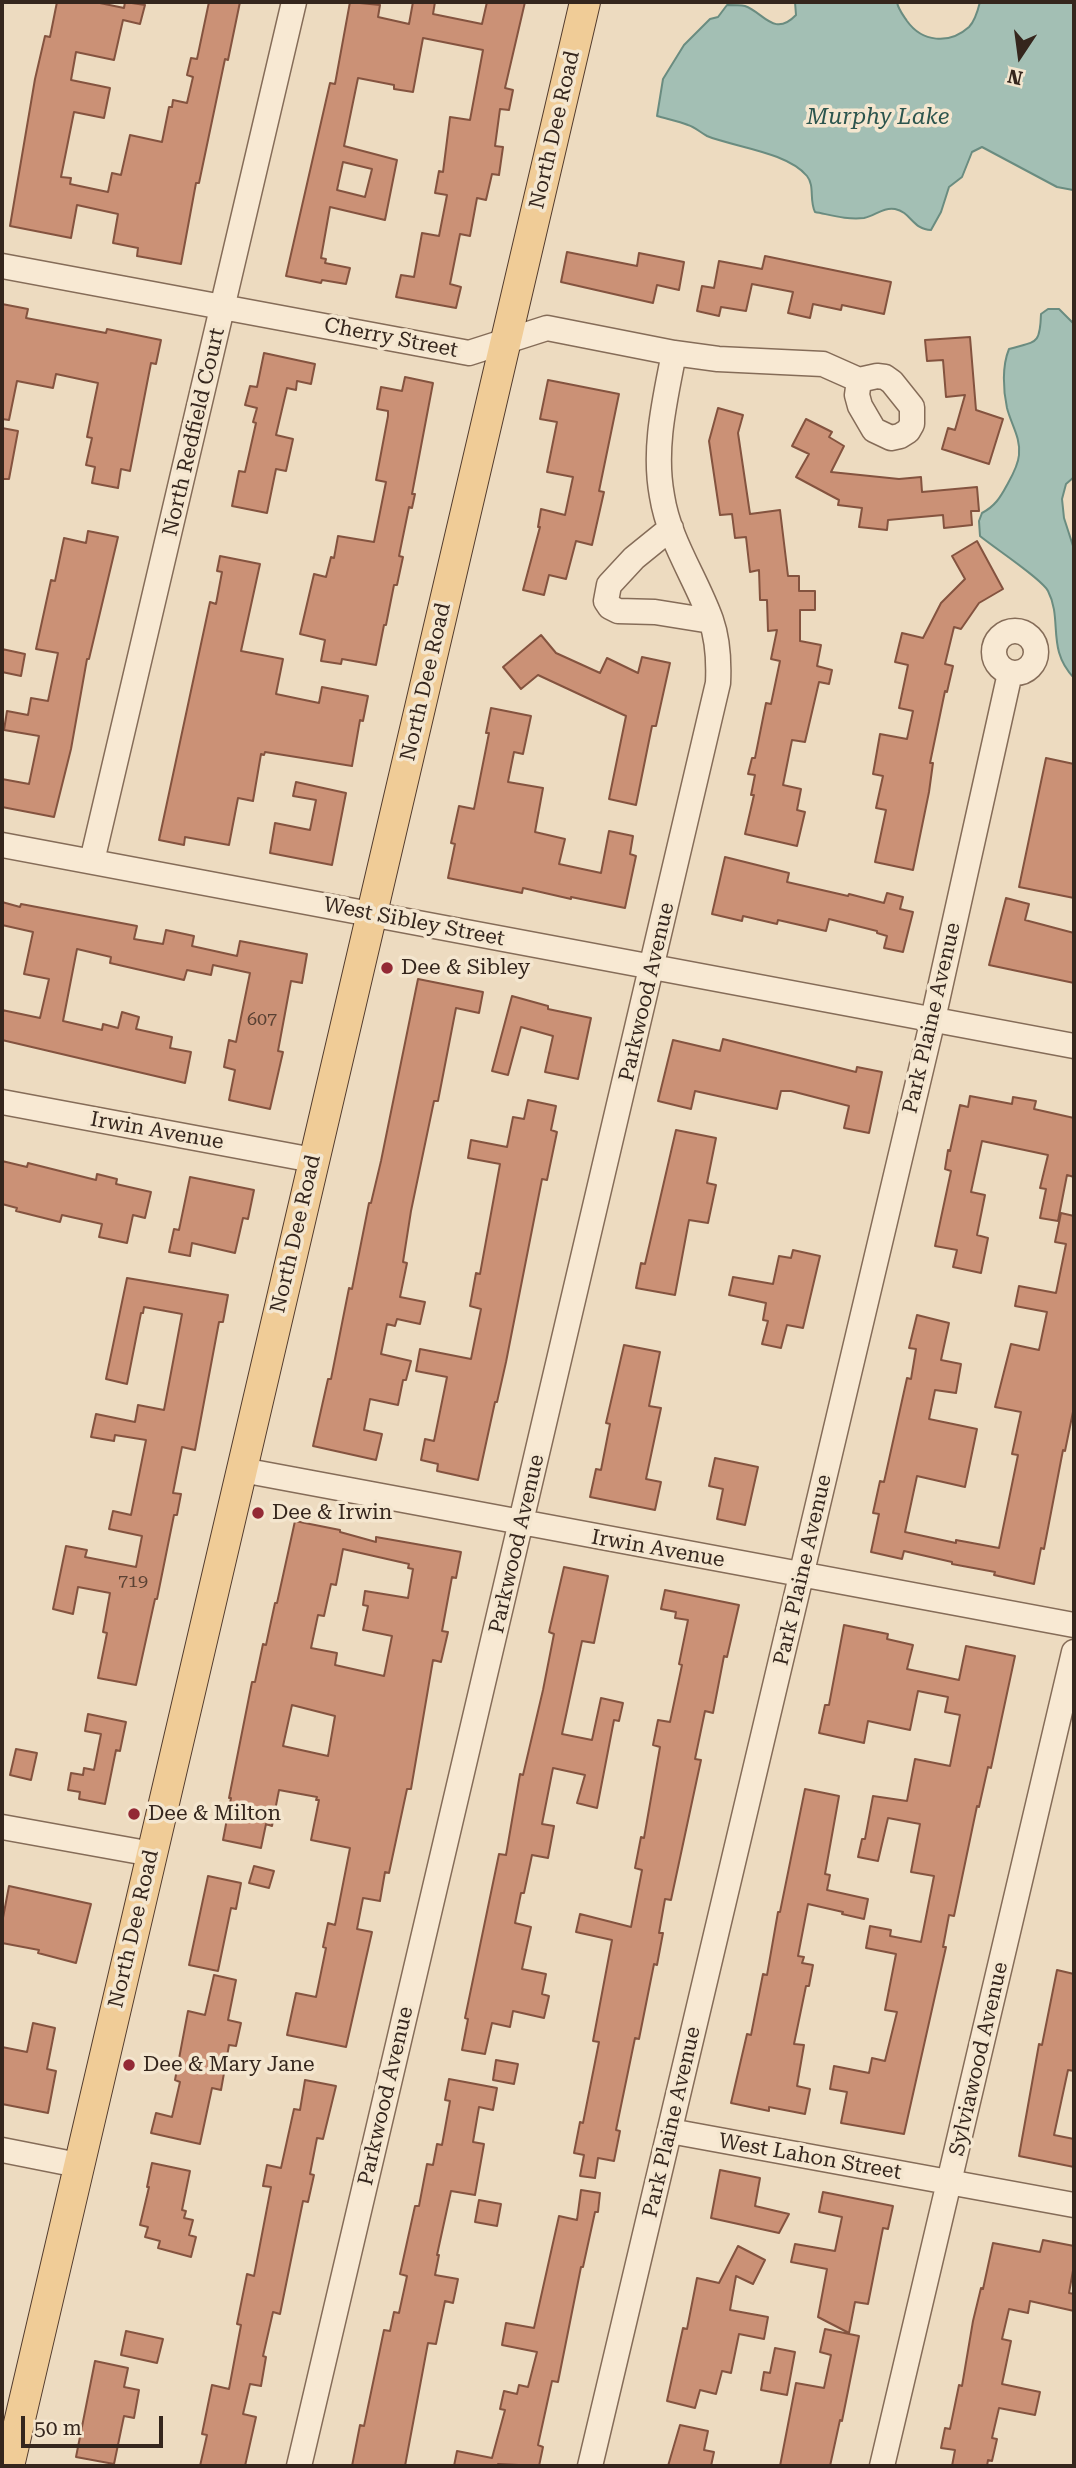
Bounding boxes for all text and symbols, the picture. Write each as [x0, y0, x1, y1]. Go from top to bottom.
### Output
north arrow [985, 21, 1055, 91]
street label: North Dee Road [525, 48, 585, 212]
text: N [1005, 64, 1025, 90]
water label: Murphy Lake [807, 103, 949, 131]
street label: Cherry Street [322, 313, 460, 363]
street label: North Redfield Court [158, 325, 230, 539]
street label: North Dee Road [396, 600, 456, 764]
street label: West Sibley Street [321, 892, 507, 952]
street label: Parkwood Avenue [614, 900, 680, 1084]
street label: Park Plaine Avenue [898, 920, 966, 1116]
place label: Dee & Sibley [401, 955, 530, 981]
marker: Dee & Sibley [379, 960, 395, 976]
house number: 607 [247, 1009, 277, 1031]
street label: Irwin Avenue [88, 1107, 226, 1155]
street label: North Dee Road [266, 1152, 326, 1316]
street label: Parkwood Avenue [484, 1452, 550, 1636]
street label: Park Plaine Avenue [769, 1472, 837, 1668]
place label: Dee & Irwin [272, 1500, 392, 1526]
marker: Dee & Irwin [250, 1505, 266, 1521]
street label: Irwin Avenue [589, 1525, 727, 1573]
house number: 719 [118, 1571, 148, 1593]
place label: Dee & Milton [148, 1801, 281, 1827]
marker: Dee & Milton [126, 1806, 142, 1822]
street label: North Dee Road [104, 1847, 164, 2011]
street label: Sylviawood Avenue [944, 1960, 1014, 2158]
street label: Parkwood Avenue [353, 2004, 419, 2188]
street label: Park Plaine Avenue [638, 2024, 706, 2220]
place label: Dee & Mary Jane [143, 2052, 314, 2078]
marker: Dee & Mary Jane [121, 2057, 137, 2073]
street label: West Lahon Street [717, 2129, 903, 2185]
scale bar [24, 2402, 166, 2446]
text: 50 m [34, 2416, 82, 2440]

